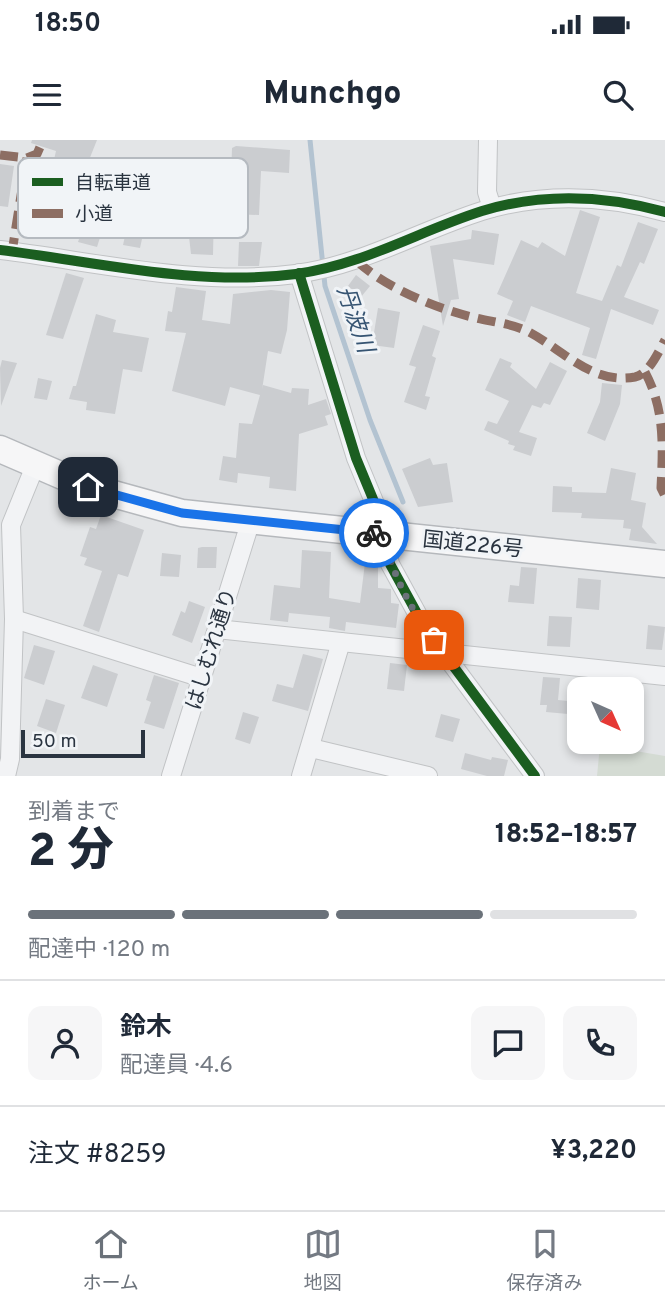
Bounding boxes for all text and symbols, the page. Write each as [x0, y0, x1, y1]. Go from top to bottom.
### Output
text: 18:50 [35, 8, 101, 41]
text: Munchgo [264, 75, 402, 115]
icon: menu [28, 76, 66, 114]
icon: search [599, 76, 637, 114]
legend [18, 158, 248, 238]
text: 自転車道 [75, 172, 151, 196]
text: 小道 [75, 203, 113, 227]
water label: 丹波川 [329, 282, 380, 360]
pin [58, 457, 118, 517]
icon: home [69, 468, 107, 506]
courier [339, 498, 409, 568]
icon: bike [355, 514, 393, 552]
street label: 国道226号 [421, 527, 525, 564]
street label: はしむれ通り [181, 585, 244, 714]
pin [404, 610, 464, 670]
icon: bag [415, 621, 453, 659]
north arrow [567, 677, 644, 754]
map controls [567, 677, 644, 754]
scale bar [21, 727, 145, 759]
text: 50 m [32, 730, 77, 754]
text: 到着まで [28, 799, 120, 828]
text: 18:52–18:57 [495, 819, 637, 852]
text: 2 分 [28, 824, 114, 883]
text: 配達中 · 120 m [28, 936, 170, 965]
button: person [28, 1006, 102, 1080]
button: chat [471, 1006, 545, 1080]
button: phone [563, 1006, 637, 1080]
text: 鈴木 [120, 1012, 172, 1045]
text: 配達員 · 4.6 [120, 1052, 233, 1081]
text: ¥3,220 [551, 1135, 637, 1168]
text: 注文 #8259 [28, 1139, 167, 1172]
tab: ホーム [82, 1225, 139, 1296]
tab: 地図 [304, 1225, 342, 1296]
tab: 保存済み [507, 1225, 583, 1296]

